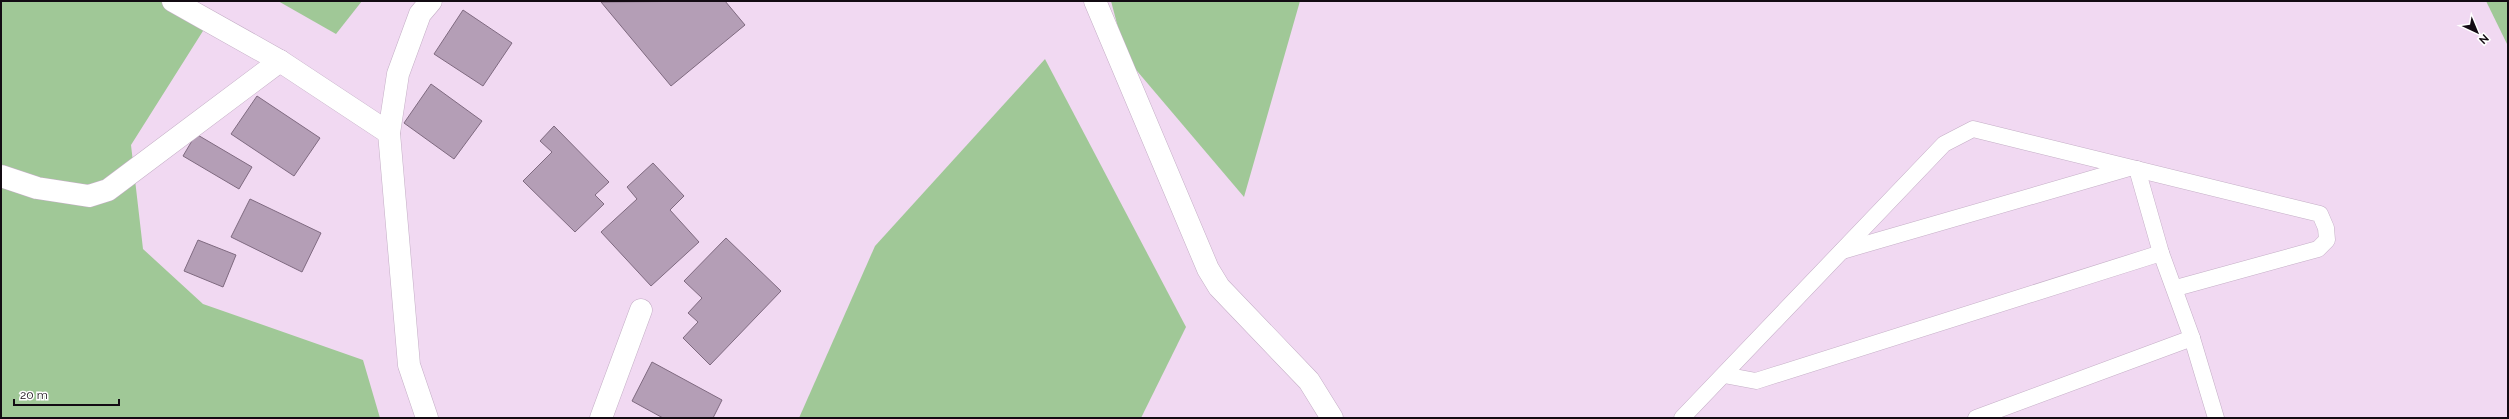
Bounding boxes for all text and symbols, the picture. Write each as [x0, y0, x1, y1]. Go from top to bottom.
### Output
north arrow [2457, 12, 2497, 52]
text: N [2476, 31, 2491, 46]
scale bar [14, 381, 119, 407]
text: 20 m [20, 388, 48, 402]

